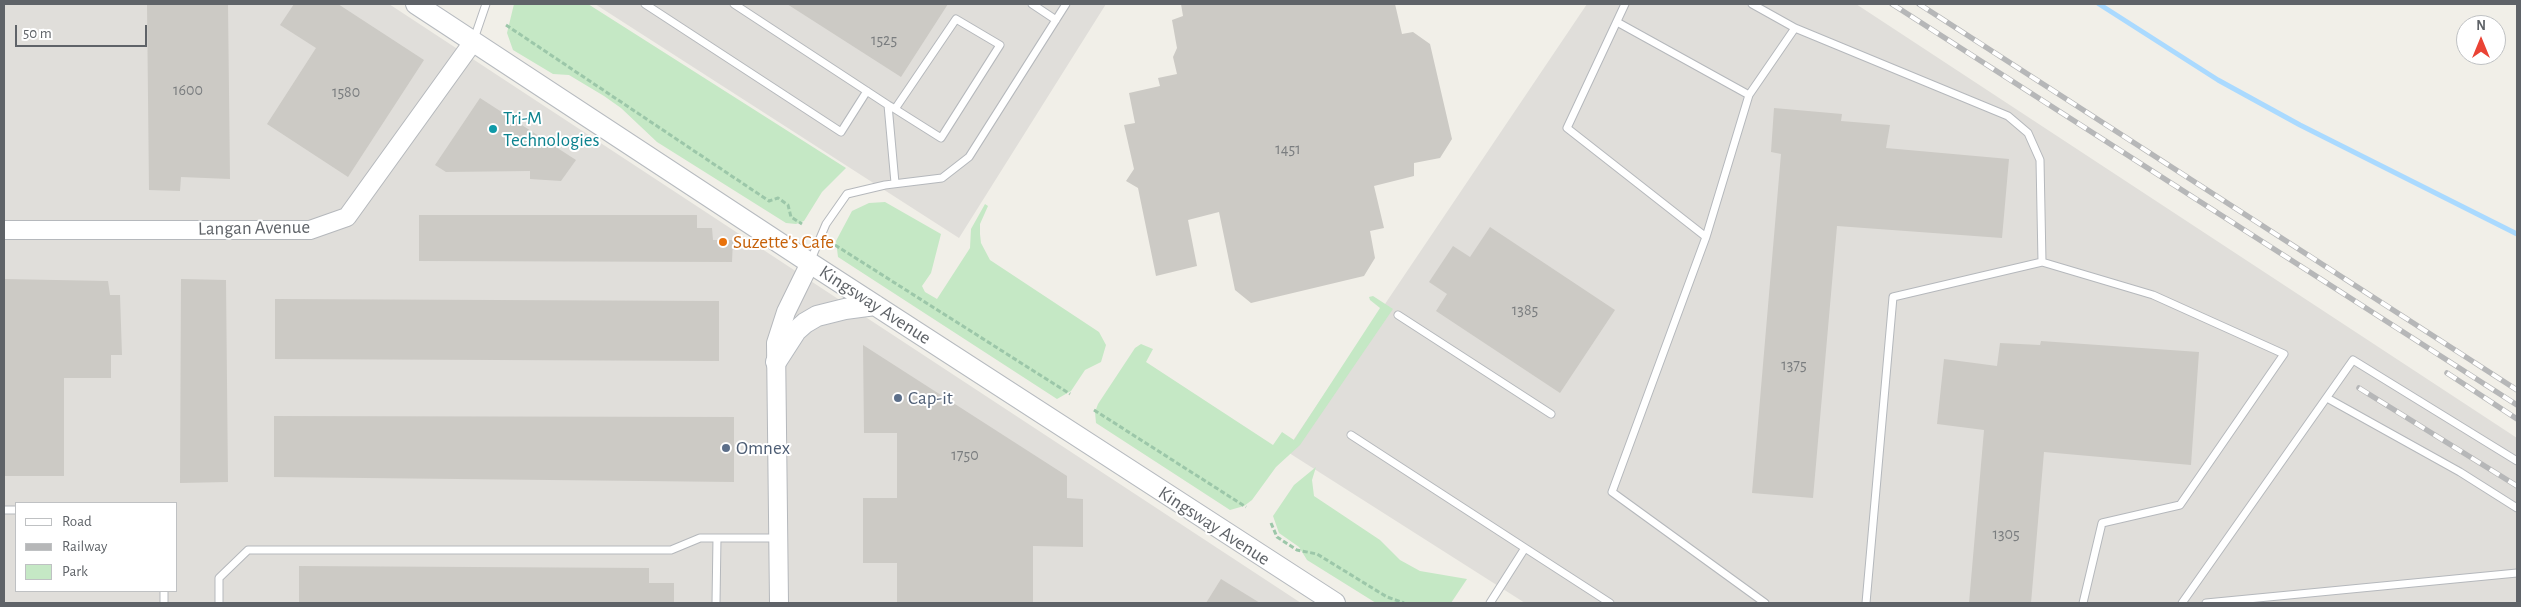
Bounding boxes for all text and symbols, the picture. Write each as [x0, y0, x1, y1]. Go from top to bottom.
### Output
scale bar [18, 15, 150, 47]
north arrow [2456, 15, 2506, 65]
text: N [2476, 19, 2486, 33]
text: 50 m [23, 26, 52, 41]
house number: 1525 [871, 30, 897, 50]
house number: 1600 [173, 80, 203, 100]
house number: 1580 [332, 82, 360, 102]
place label: Tri-M Technologies [503, 107, 600, 151]
marker: Tri-M Technologies [487, 123, 499, 135]
house number: 1451 [1275, 139, 1301, 159]
street label: Langan Avenue [198, 216, 310, 240]
place label: Suzette's Cafe [733, 231, 834, 253]
marker: Suzette's Cafe [717, 236, 729, 248]
street label: Kingsway Avenue [815, 260, 935, 350]
house number: 1385 [1512, 300, 1538, 320]
house number: 1375 [1781, 355, 1807, 375]
place label: Cap-it [908, 387, 953, 409]
marker: Cap-it [892, 392, 904, 404]
place label: Omnex [736, 437, 790, 459]
marker: Omnex [720, 442, 732, 454]
house number: 1750 [951, 445, 979, 465]
street label: Kingsway Avenue [1154, 481, 1274, 571]
legend [15, 502, 178, 592]
text: Road [62, 514, 92, 529]
house number: 1305 [1992, 524, 2020, 544]
text: Railway [62, 539, 107, 554]
text: Park [62, 564, 88, 579]

